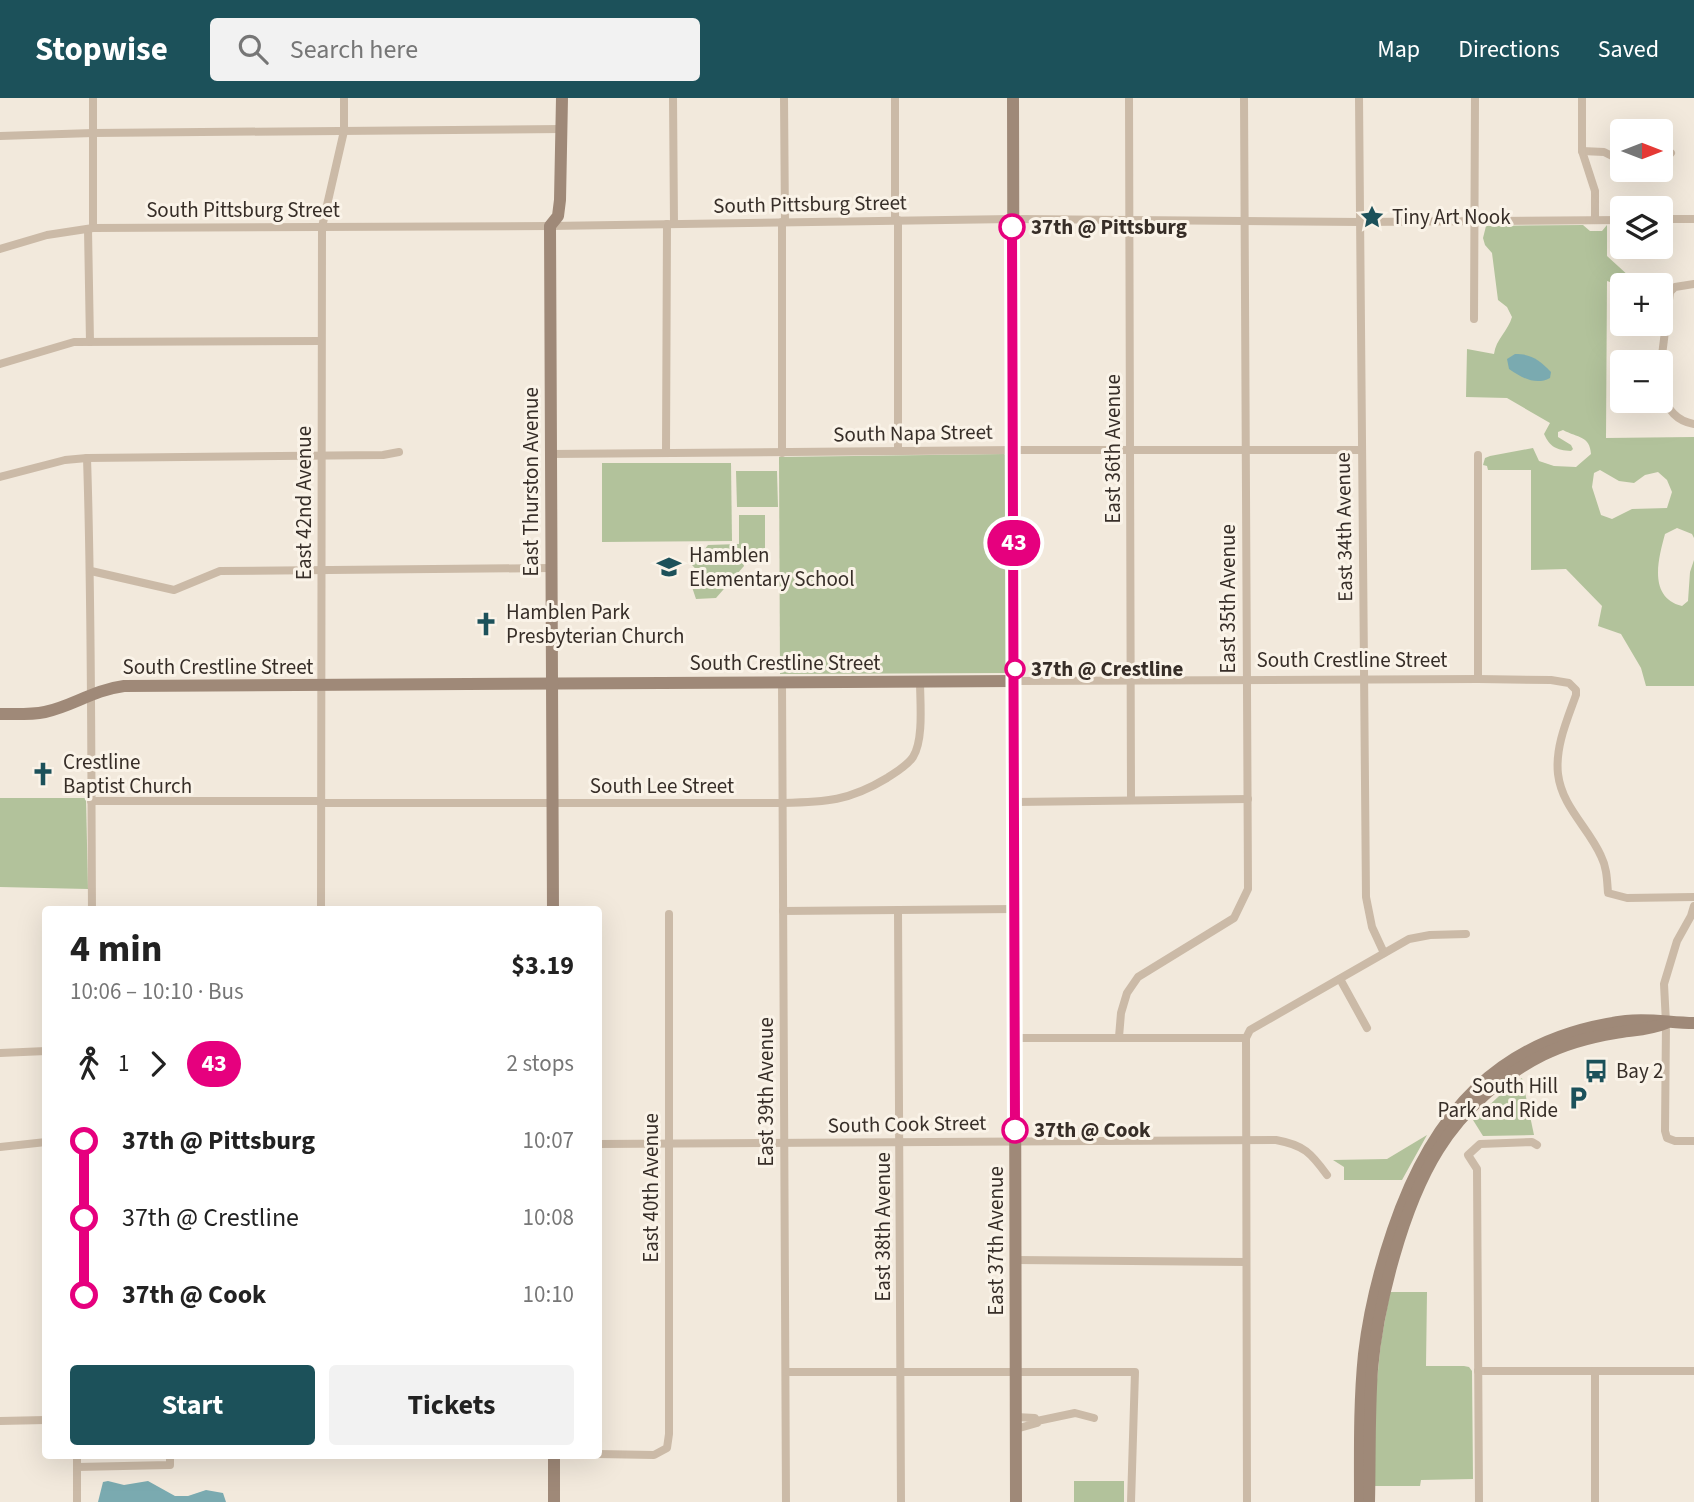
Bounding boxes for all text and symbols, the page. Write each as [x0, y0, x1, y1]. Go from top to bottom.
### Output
search box [210, 18, 700, 81]
text: Stopwise [35, 26, 168, 73]
icon: search [234, 30, 272, 68]
text: Search here [290, 31, 418, 68]
text: Map [1377, 32, 1420, 67]
text: Directions [1458, 32, 1560, 67]
text: Saved [1598, 32, 1659, 67]
north arrow [1610, 119, 1673, 182]
map controls [1610, 119, 1673, 413]
street label: South Pittsburg Street [713, 187, 907, 221]
street label: South Pittsburg Street [146, 195, 340, 225]
button: layers [1610, 196, 1673, 259]
place label: Tiny Art Nook [1392, 202, 1511, 232]
place icon: Tiny Art Nook [1358, 203, 1386, 231]
place label: 37th @ Pittsburg [1031, 212, 1187, 242]
marker: 37th @ Pittsburg [999, 214, 1025, 240]
button: + [1610, 273, 1673, 336]
button: − [1610, 350, 1673, 413]
street label: East 36th Avenue [1098, 374, 1128, 524]
street label: East Thurston Avenue [516, 387, 546, 577]
street label: South Napa Street [833, 417, 993, 449]
street label: East 42nd Avenue [289, 426, 319, 580]
street label: East 34th Avenue [1328, 452, 1360, 602]
line badge: 43 [982, 520, 1046, 566]
street label: East 35th Avenue [1213, 524, 1243, 674]
text: 43 [1001, 525, 1027, 560]
place label: Hamblen Elementary School [689, 540, 855, 594]
school or university icon: Hamblen Elementary School [655, 553, 683, 581]
place label: Hamblen Park Presbyterian Church [506, 597, 684, 651]
church icon: Hamblen Park Presbyterian Church [472, 610, 500, 638]
street label: South Crestline Street [1257, 645, 1447, 675]
street label: South Crestline Street [690, 648, 880, 678]
street label: South Crestline Street [123, 652, 313, 682]
place label: 37th @ Crestline [1031, 654, 1184, 684]
marker: 37th @ Crestline [1005, 659, 1025, 679]
place label: Crestline Baptist Church [63, 747, 192, 801]
church icon: Crestline Baptist Church [29, 760, 57, 788]
street label: South Lee Street [590, 771, 734, 801]
text: 4 min [70, 922, 162, 976]
text: $3.19 [511, 947, 574, 984]
text: 10:06 – 10:10 · Bus [70, 975, 244, 1008]
street label: East 39th Avenue [751, 1017, 781, 1167]
icon: walk [70, 1045, 108, 1083]
icon: forward [139, 1045, 177, 1083]
text: 43 [201, 1046, 227, 1081]
text: 1 [118, 1047, 129, 1080]
text: 2 stops [507, 1047, 574, 1080]
place label: Bay 2 [1616, 1056, 1663, 1086]
bus stop icon: Bay 2 [1582, 1057, 1610, 1085]
place label: South Hill Park and Ride [1437, 1071, 1558, 1125]
parking icon: South Hill Park and Ride [1564, 1084, 1592, 1112]
street label: South Cook Street [827, 1108, 987, 1140]
street label: East 40th Avenue [636, 1113, 666, 1263]
place label: 37th @ Cook [1034, 1115, 1151, 1145]
marker: 37th @ Cook [1002, 1117, 1028, 1143]
text: 37th @ Pittsburg [122, 1122, 315, 1159]
text: 10:07 [523, 1124, 574, 1157]
street label: East 38th Avenue [868, 1152, 898, 1302]
street label: East 37th Avenue [981, 1166, 1011, 1316]
text: 37th @ Crestline [122, 1199, 299, 1236]
text: 10:08 [523, 1201, 574, 1234]
text: 37th @ Cook [122, 1276, 266, 1313]
text: 10:10 [523, 1278, 574, 1311]
button: Start [70, 1365, 315, 1445]
button: Tickets [329, 1365, 574, 1445]

